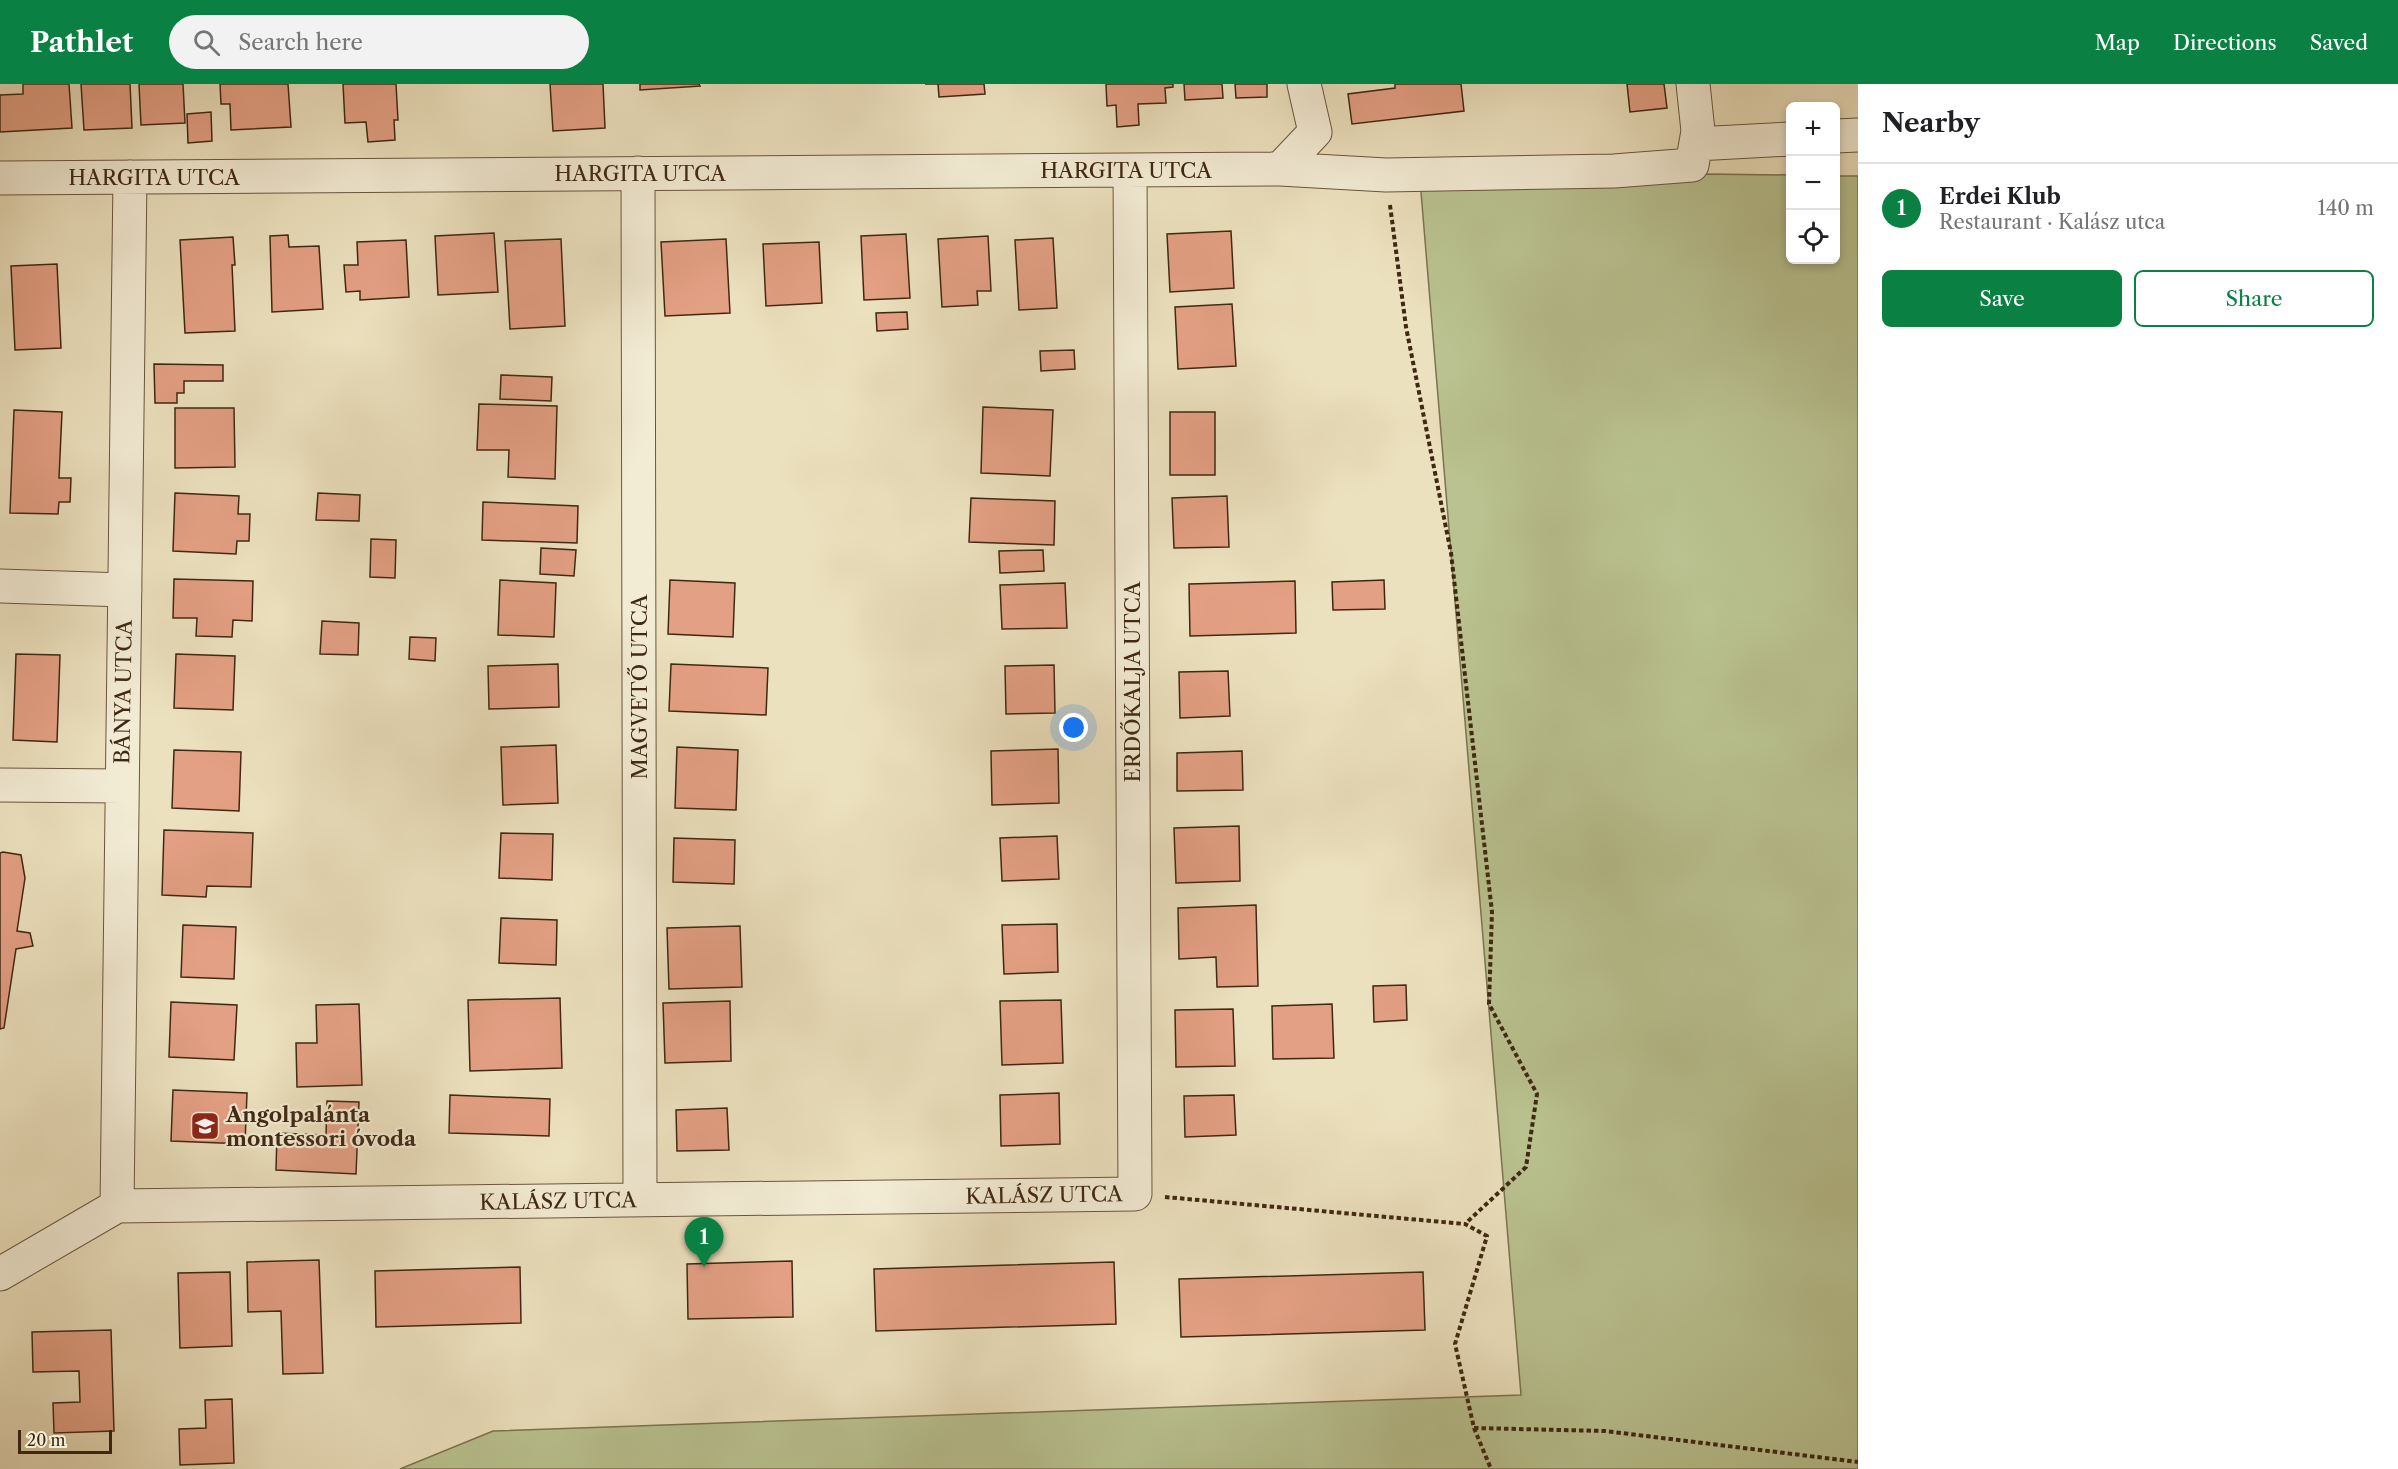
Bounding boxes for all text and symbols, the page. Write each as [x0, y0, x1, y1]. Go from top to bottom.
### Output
search box [169, 15, 589, 69]
text: Pathlet [30, 25, 133, 59]
icon: search [190, 26, 223, 59]
text: Search here [238, 29, 363, 56]
text: Map [2095, 30, 2140, 55]
text: Directions [2173, 30, 2277, 55]
text: Saved [2310, 30, 2368, 55]
map controls [1786, 102, 1840, 264]
button: + [1786, 102, 1840, 156]
text: Nearby [1882, 107, 1980, 139]
button: − [1786, 156, 1840, 210]
street label: HARGITA UTCA [1040, 158, 1212, 183]
street label: HARGITA UTCA [554, 161, 726, 186]
street label: HARGITA UTCA [68, 165, 240, 190]
text: Erdei Klub [1939, 183, 2061, 210]
text: 1 [1897, 196, 1906, 220]
text: 140 m [2317, 196, 2374, 220]
button: locate [1786, 210, 1840, 264]
text: Restaurant · Kalász utca [1939, 210, 2165, 234]
button: Save [1882, 270, 2122, 327]
button: Share [2134, 270, 2374, 327]
street label: ERDŐKALJA UTCA [1120, 581, 1145, 783]
street label: MAGVETŐ UTCA [627, 594, 652, 779]
street label: BÁNYA UTCA [109, 619, 137, 764]
your location [1059, 713, 1088, 742]
place label: Angolpalánta montessori óvoda [225, 1102, 417, 1151]
school or university icon: Angolpalánta montessori óvoda [189, 1110, 221, 1142]
street label: KALÁSZ UTCA [965, 1181, 1123, 1209]
street label: KALÁSZ UTCA [479, 1187, 637, 1215]
pin: 1 [684, 1218, 724, 1267]
scale bar [18, 1427, 112, 1454]
text: 20 m [27, 1430, 66, 1450]

